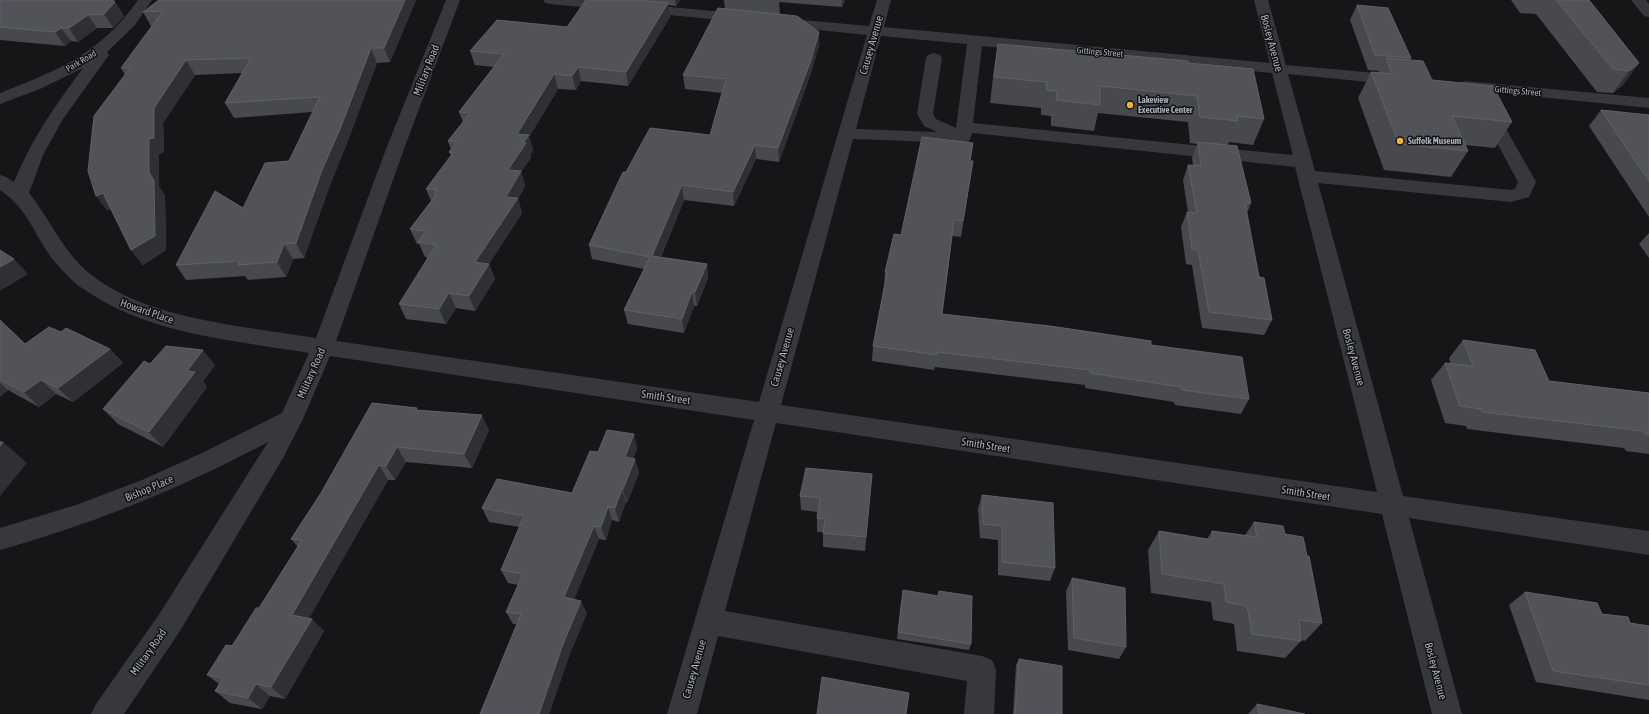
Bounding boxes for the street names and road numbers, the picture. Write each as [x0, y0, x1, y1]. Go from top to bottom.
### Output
street label: Bosley Avenue [1259, 13, 1285, 73]
street label: Causey Avenue [857, 14, 885, 76]
street label: Military Road [411, 43, 441, 97]
street label: Gittings Street [1076, 45, 1124, 59]
street label: Park Road [64, 48, 98, 74]
street label: Gittings Street [1494, 84, 1542, 98]
street label: Howard Place [119, 296, 175, 326]
street label: Causey Avenue [768, 326, 796, 388]
street label: Bosley Avenue [1341, 327, 1367, 387]
street label: Military Road [295, 346, 327, 400]
street label: Smith Street [641, 388, 691, 406]
street label: Smith Street [961, 435, 1011, 455]
street label: Bishop Place [123, 472, 175, 504]
street label: Smith Street [1281, 483, 1331, 503]
street label: Military Road [128, 626, 168, 678]
street label: Causey Avenue [680, 638, 708, 700]
street label: Bosley Avenue [1423, 641, 1449, 701]

